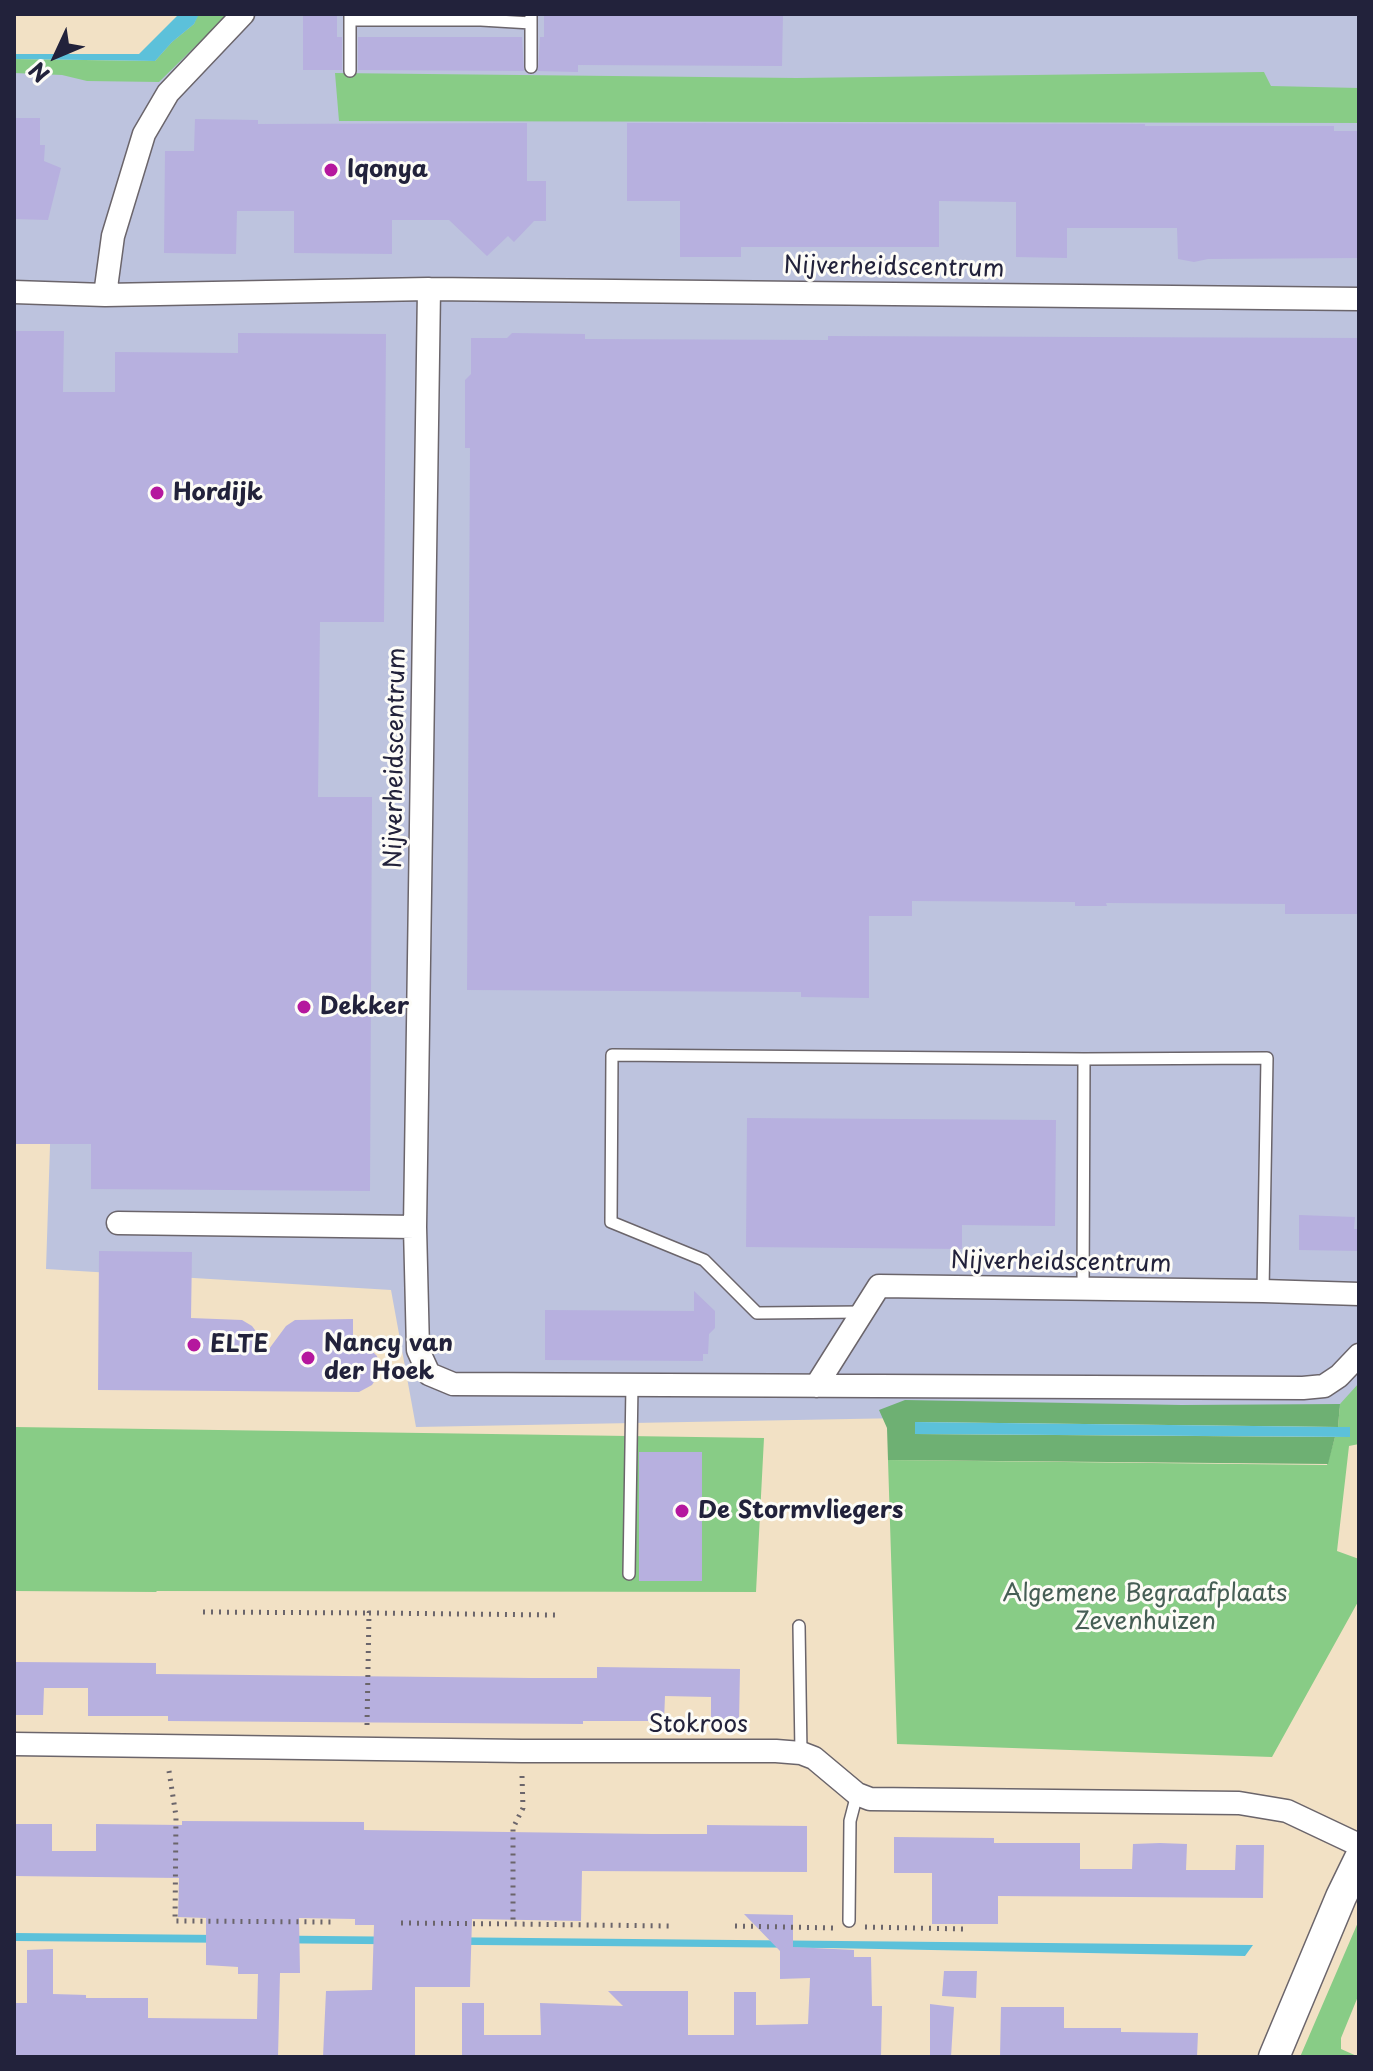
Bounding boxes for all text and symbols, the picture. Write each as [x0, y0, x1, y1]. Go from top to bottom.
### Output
north arrow [16, 16, 96, 96]
text: N [20, 55, 56, 91]
place label: Iqonya [347, 156, 428, 184]
marker: Iqonya [322, 161, 340, 179]
street label: Nijverheidscentrum [783, 252, 1005, 284]
place label: Hordijk [173, 479, 263, 507]
marker: Hordijk [148, 484, 166, 502]
street label: Nijverheidscentrum [380, 647, 412, 869]
place label: Dekker [320, 993, 409, 1021]
marker: Dekker [295, 998, 313, 1016]
street label: Nijverheidscentrum [950, 1247, 1172, 1279]
place label: Nancy van der Hoek [324, 1330, 453, 1386]
place label: ELTE [210, 1331, 269, 1359]
marker: ELTE [185, 1336, 203, 1354]
marker: Nancy van der Hoek [299, 1349, 317, 1367]
place label: De Stormvliegers [698, 1497, 903, 1525]
marker: De Stormvliegers [673, 1502, 691, 1520]
park label: Algemene Begraafplaats Zevenhuizen [1003, 1580, 1287, 1636]
street label: Stokroos [648, 1711, 748, 1739]

